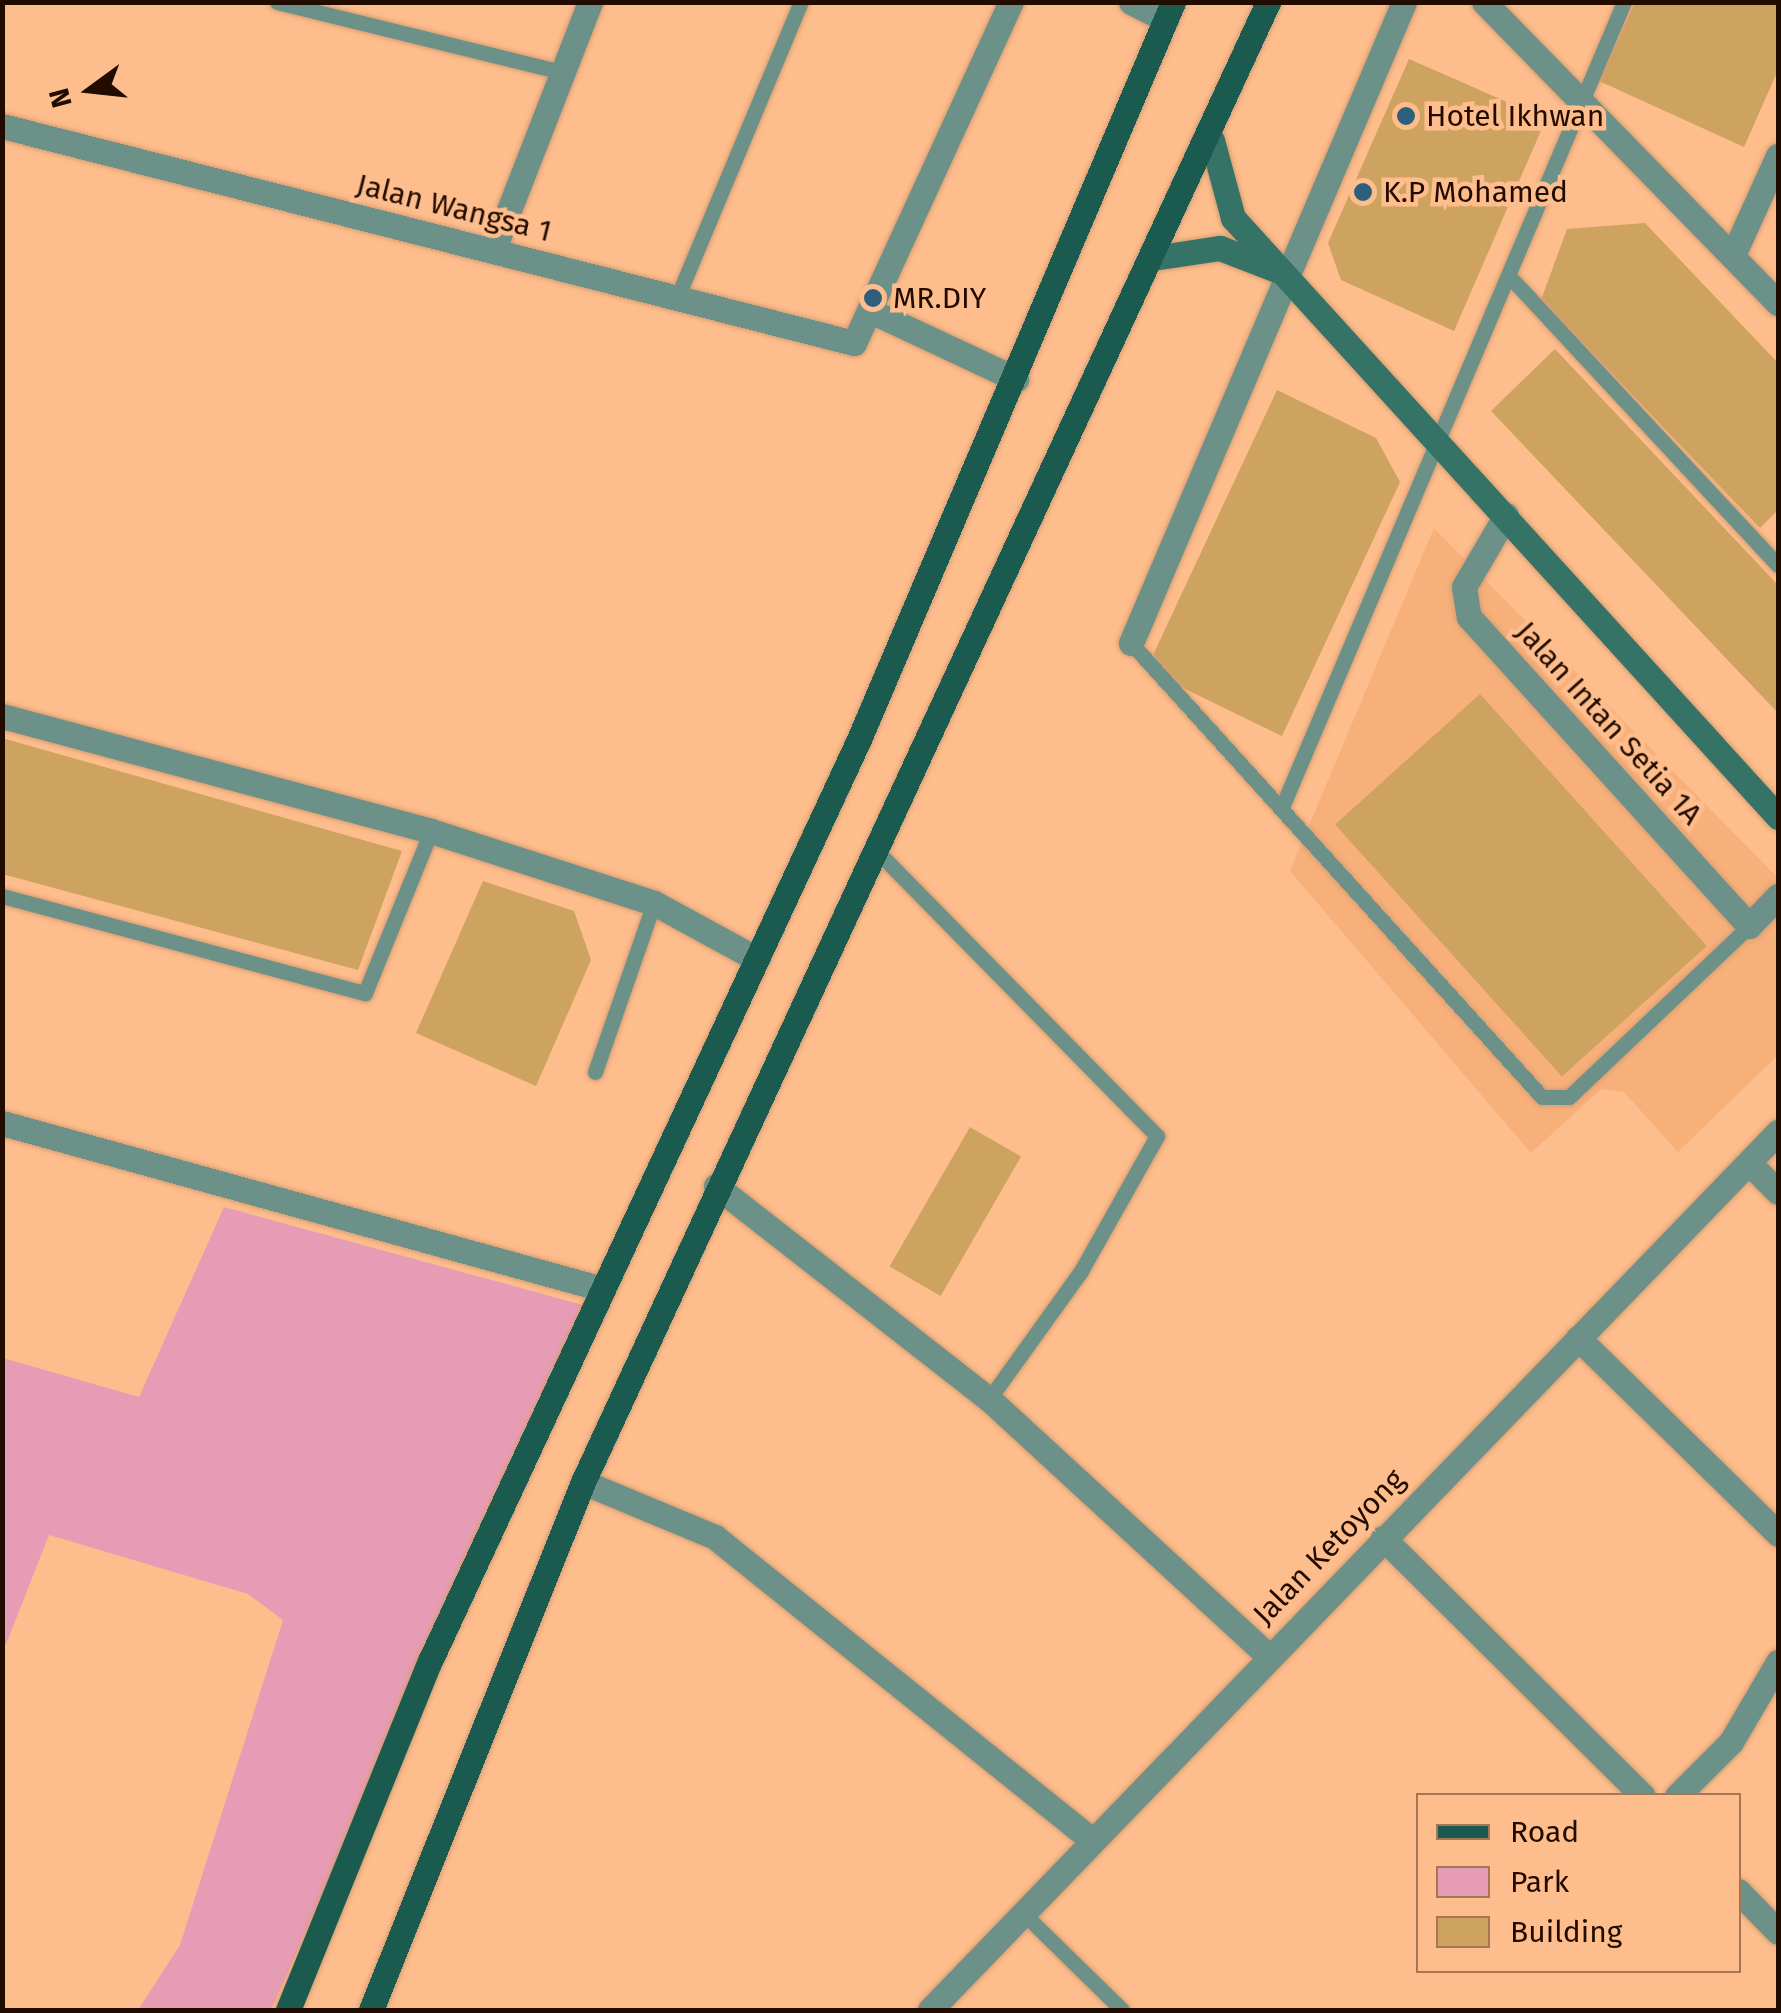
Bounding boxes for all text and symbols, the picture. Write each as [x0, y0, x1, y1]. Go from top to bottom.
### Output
north arrow [40, 40, 140, 140]
text: N [42, 85, 79, 111]
place label: Hotel Ikhwan [1426, 98, 1604, 134]
marker: Hotel Ikhwan [1395, 105, 1417, 127]
street label: Jalan Wangsa 1 [353, 166, 555, 250]
place label: K.P Mohamed [1383, 174, 1568, 210]
marker: K.P Mohamed [1352, 181, 1374, 203]
place label: MR.DIY [893, 280, 986, 316]
marker: MR.DIY [862, 287, 884, 309]
street label: Jalan Intan Setia 1A [1508, 614, 1710, 832]
street label: Jalan Ketoyong [1246, 1462, 1412, 1632]
legend [1416, 1793, 1741, 1973]
text: Road [1510, 1814, 1579, 1850]
text: Park [1510, 1864, 1569, 1900]
text: Building [1510, 1914, 1622, 1950]

